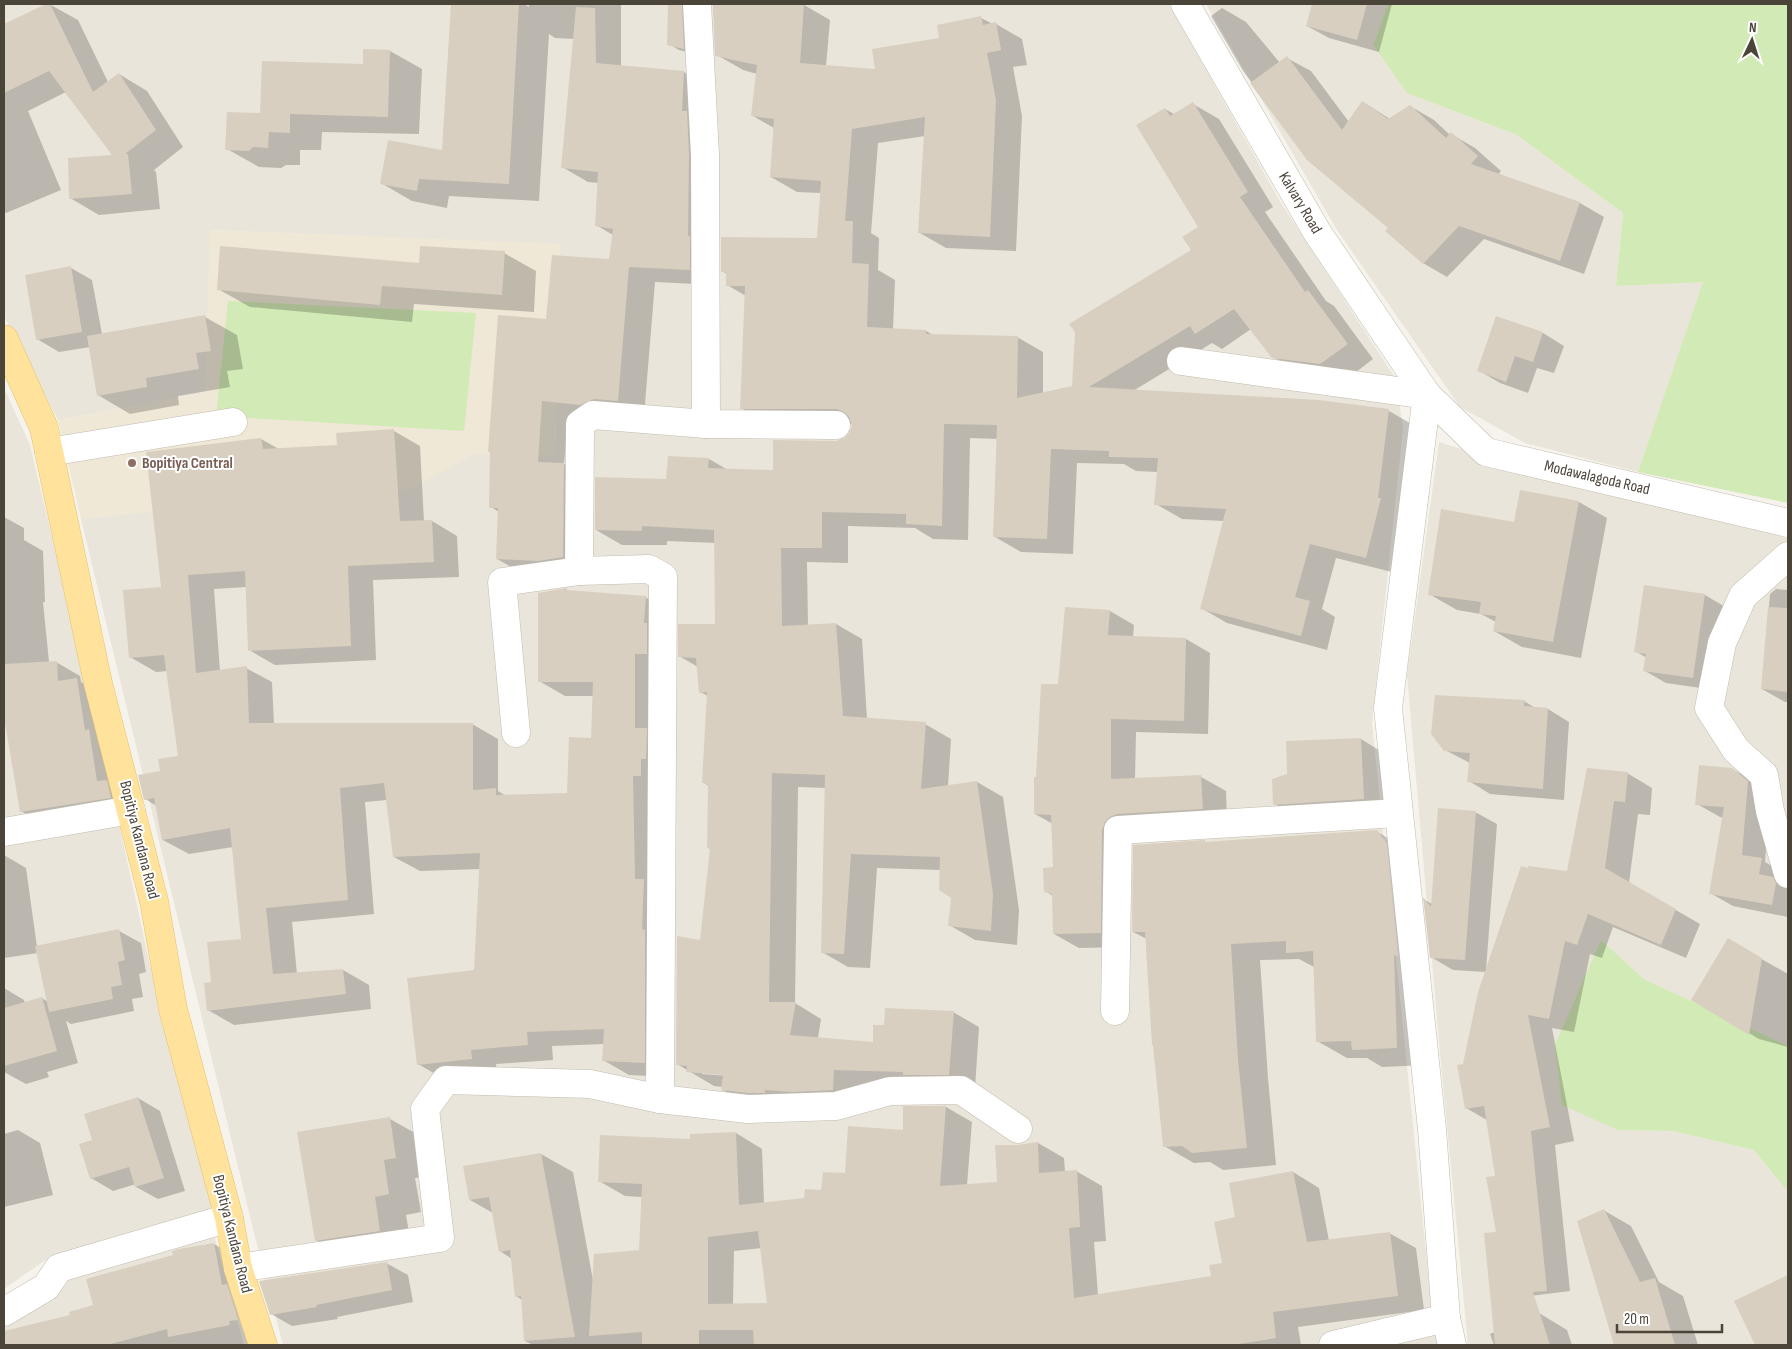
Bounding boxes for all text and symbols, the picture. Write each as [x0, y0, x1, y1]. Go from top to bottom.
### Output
north arrow [1727, 15, 1777, 65]
text: N [1749, 19, 1757, 36]
street label: Kalvary Road [1274, 169, 1326, 237]
place label: Bopitiya Central [142, 454, 233, 473]
marker: Bopitiya Central [126, 457, 138, 469]
street label: Modawalagoda Road [1542, 457, 1652, 499]
street label: Bopitiya Kandana Road [115, 779, 163, 901]
street label: Bopitiya Kandana Road [208, 1173, 256, 1295]
scale bar [1617, 1302, 1722, 1334]
text: 20 m [1624, 1310, 1649, 1329]

